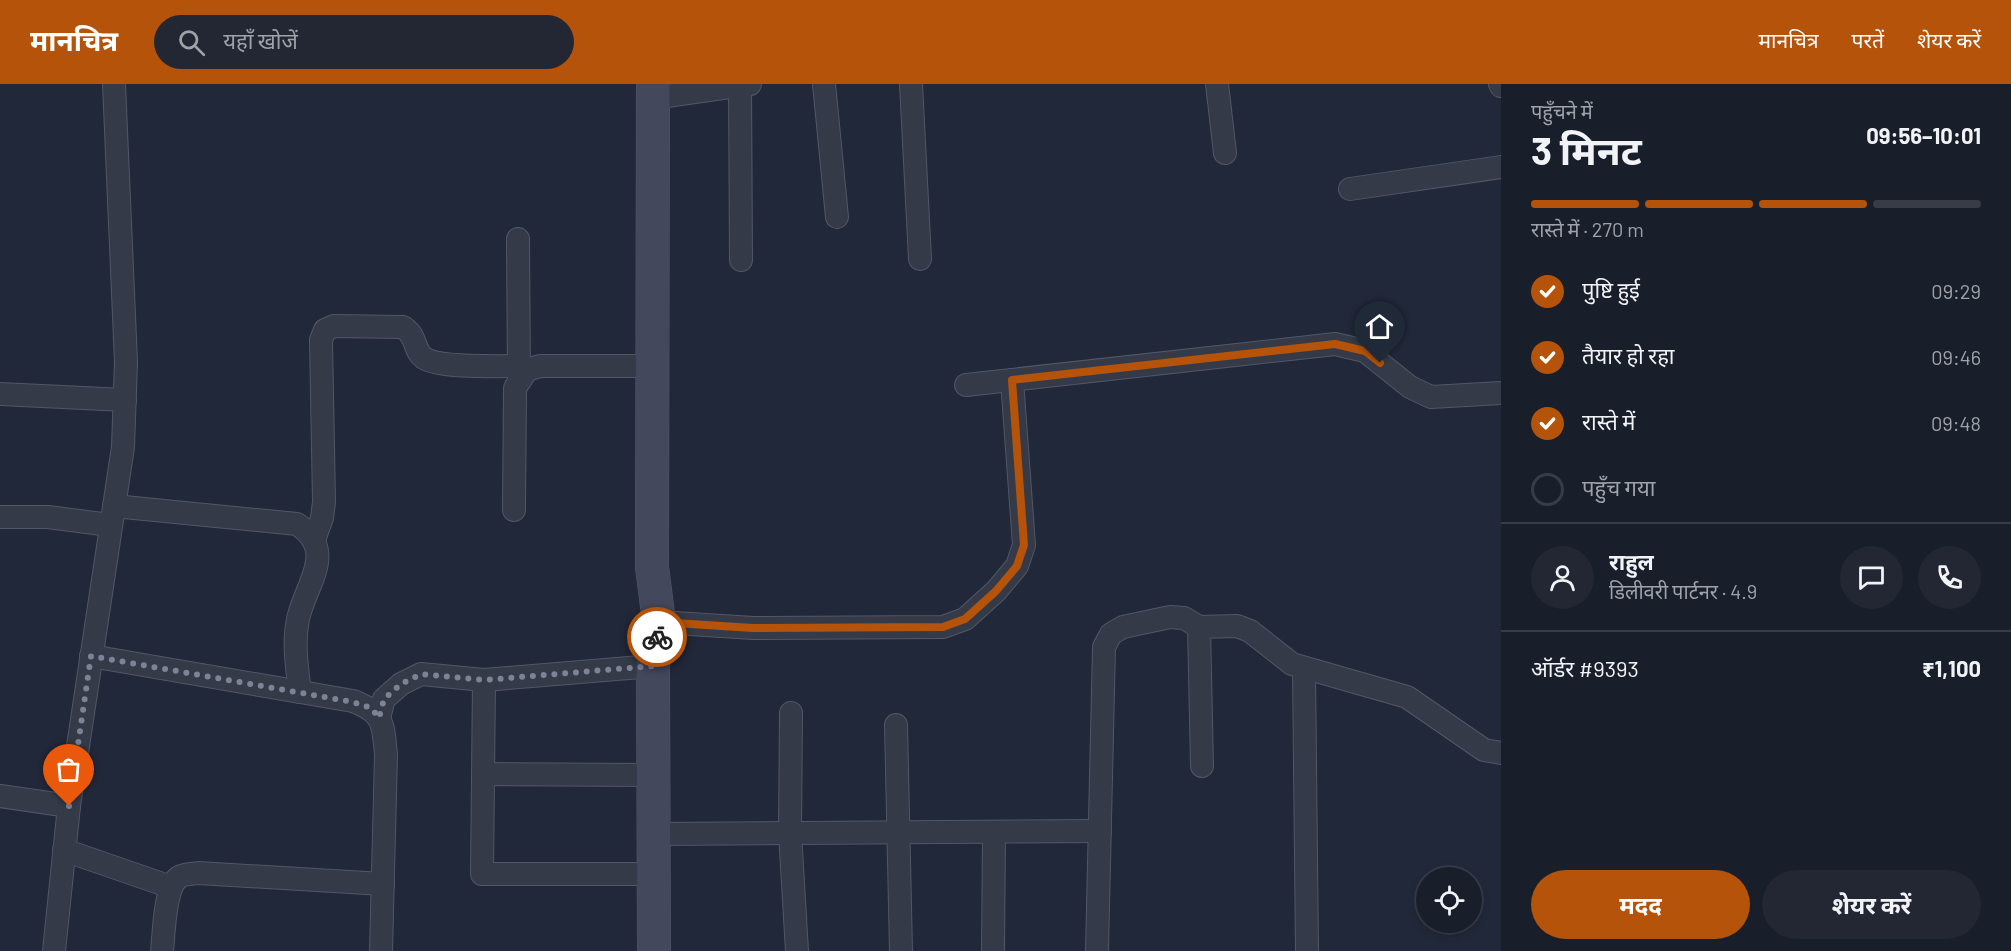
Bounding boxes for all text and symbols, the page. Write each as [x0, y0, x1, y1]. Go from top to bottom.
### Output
search box [154, 15, 574, 69]
text: मानचित्र [30, 23, 118, 57]
icon: search [175, 26, 208, 59]
text: यहाँ खोजें [223, 27, 298, 53]
text: मानचित्र [1759, 27, 1819, 52]
text: परतें [1852, 27, 1884, 52]
text: शेयर करें [1917, 27, 1981, 52]
text: पहुँचने में [1531, 99, 1593, 123]
text: 09:56–10:01 [1866, 122, 1981, 148]
text: 3 मिनट [1531, 126, 1642, 173]
text: रास्ते में · 270 m [1531, 217, 1644, 241]
icon: check [1531, 275, 1564, 308]
text: पुष्टि हुई [1582, 276, 1640, 302]
text: 09:29 [1931, 279, 1981, 303]
pin [1354, 301, 1405, 363]
icon: home [1363, 310, 1396, 343]
icon: check [1531, 341, 1564, 374]
text: तैयार हो रहा [1582, 342, 1675, 368]
text: 09:46 [1931, 345, 1981, 369]
icon: check [1531, 407, 1564, 440]
text: रास्ते में [1582, 408, 1635, 434]
text: 09:48 [1931, 411, 1981, 435]
text: पहुँच गया [1582, 474, 1655, 500]
button: person [1531, 546, 1594, 609]
button: chat [1840, 546, 1903, 609]
button: phone [1918, 546, 1981, 609]
text: राहुल [1609, 548, 1654, 574]
text: डिलीवरी पार्टनर · 4.9 [1609, 579, 1757, 603]
courier [627, 607, 687, 667]
icon: bike [641, 621, 674, 654]
text: ऑर्डर #9393 [1531, 655, 1639, 681]
text: ₹1,100 [1922, 655, 1981, 681]
pin [43, 744, 94, 806]
icon: bag [52, 753, 85, 786]
map controls [1416, 867, 1482, 933]
button: locate [1416, 867, 1482, 933]
button: मदद [1531, 870, 1750, 939]
button: शेयर करें [1762, 870, 1981, 939]

